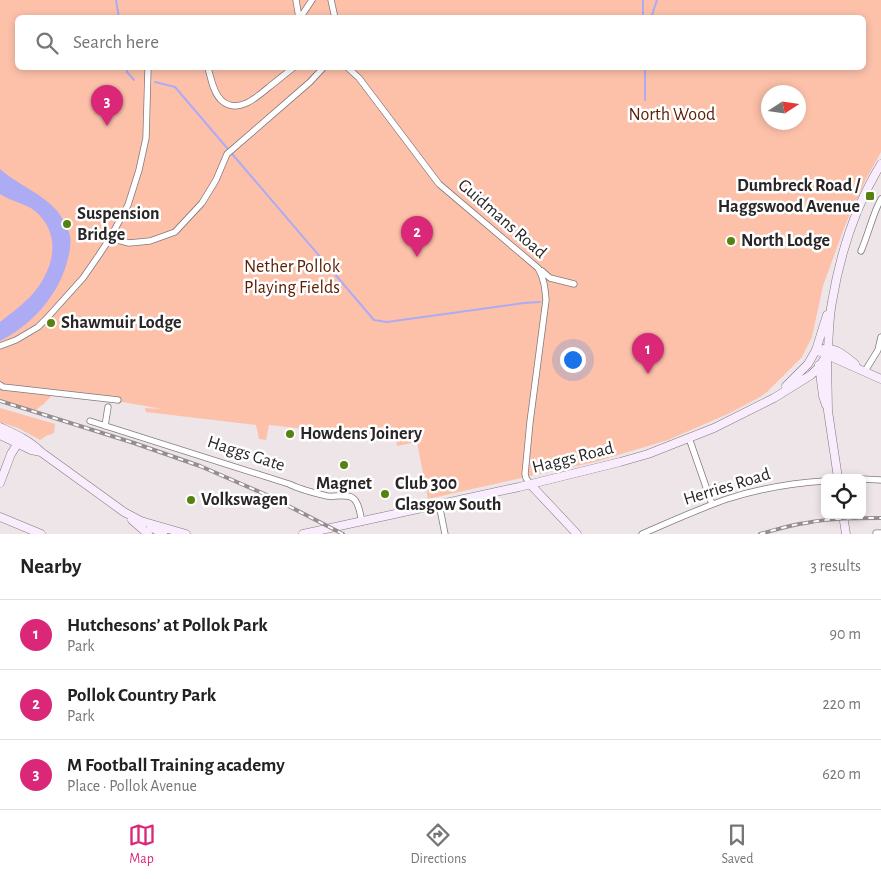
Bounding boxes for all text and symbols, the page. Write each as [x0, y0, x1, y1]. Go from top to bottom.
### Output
search box [15, 15, 866, 70]
icon: search [33, 29, 61, 57]
text: Search here [73, 33, 159, 52]
pin: 3 [91, 85, 123, 126]
north arrow [761, 85, 806, 130]
park label: North Wood [629, 106, 715, 124]
street label: Guidmans Road [454, 176, 550, 262]
place label: Dumbreck Road / Haggswood Avenue [718, 177, 861, 216]
marker: Dumbreck Road / Haggswood Avenue [864, 190, 876, 202]
place label: Suspension Bridge [77, 205, 160, 244]
pin: 2 [401, 216, 433, 257]
marker: Suspension Bridge [61, 218, 73, 230]
place label: North Lodge [741, 232, 830, 250]
marker: North Lodge [725, 235, 737, 247]
park label: Nether Pollok Playing Fields [244, 258, 341, 297]
place label: Shawmuir Lodge [61, 314, 182, 332]
marker: Shawmuir Lodge [45, 317, 57, 329]
pin: 1 [632, 333, 664, 374]
your location [560, 347, 586, 373]
place label: Howdens Joinery [300, 425, 423, 443]
marker: Howdens Joinery [284, 428, 296, 440]
street label: Haggs Gate [205, 433, 287, 475]
street label: Haggs Road [530, 439, 616, 477]
marker: Magnet [338, 459, 350, 471]
street label: Herries Road [681, 465, 773, 509]
map controls [821, 474, 866, 519]
button: locate [821, 474, 866, 519]
place label: Magnet [316, 475, 372, 493]
place label: Club 300 Glasgow South [395, 475, 501, 514]
marker: Club 300 Glasgow South [379, 488, 391, 500]
place label: Volkswagen [201, 491, 288, 509]
marker: Volkswagen [185, 494, 197, 506]
text: Nearby [20, 556, 81, 577]
text: 3 results [810, 558, 861, 574]
text: Hutchesons’ at Pollok Park [67, 616, 268, 635]
text: 1 [33, 626, 39, 642]
text: 90 m [830, 626, 861, 642]
text: Park [67, 638, 95, 654]
text: Pollok Country Park [67, 686, 216, 705]
text: 2 [32, 696, 40, 712]
text: 220 m [823, 696, 861, 712]
text: Park [67, 708, 95, 724]
text: M Football Training academy [67, 756, 285, 775]
text: 3 [33, 766, 39, 782]
text: 620 m [822, 766, 861, 782]
text: Place · Pollok Avenue [67, 778, 197, 794]
tab: Map [128, 821, 156, 868]
tab: Directions [411, 821, 466, 868]
tab: Saved [721, 821, 753, 868]

